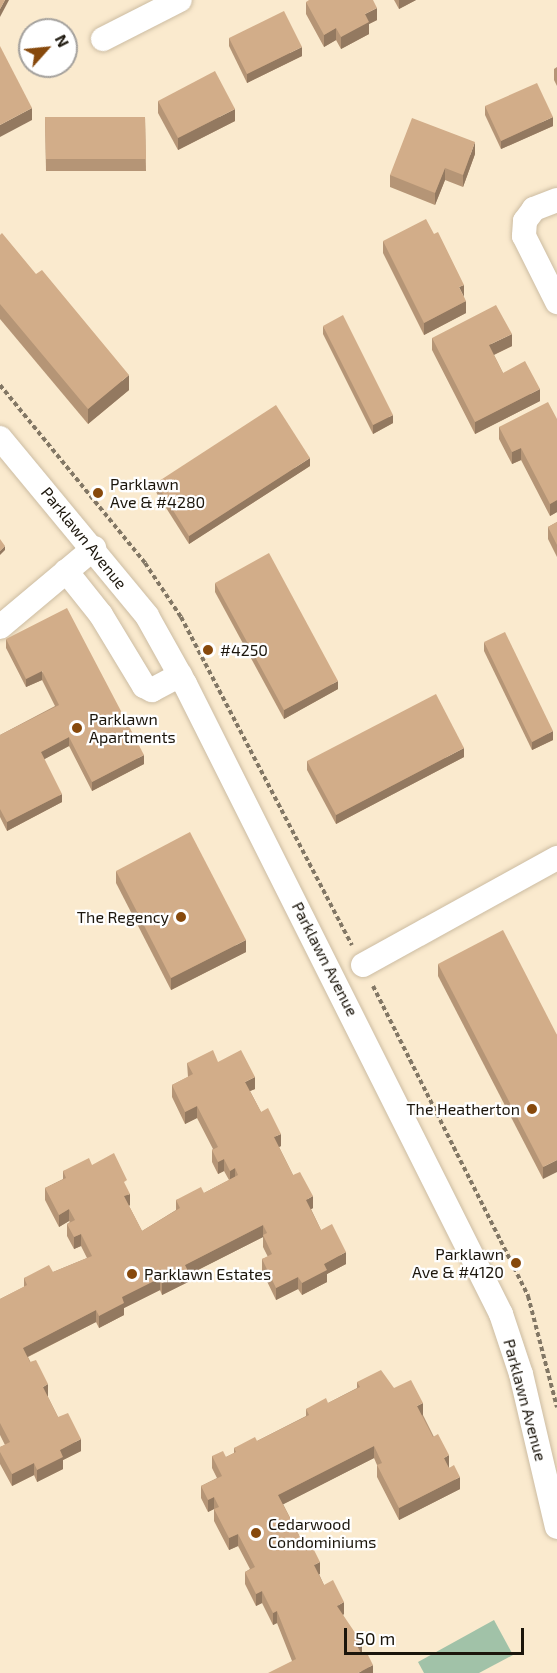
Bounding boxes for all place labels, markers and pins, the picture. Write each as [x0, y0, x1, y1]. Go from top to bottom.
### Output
place label: Parklawn Ave & #4280 [110, 474, 205, 512]
marker: Parklawn Ave & #4280 [91, 486, 105, 500]
place label: #4250 [220, 640, 268, 660]
marker: #4250 [201, 643, 215, 657]
place label: Parklawn Apartments [89, 709, 176, 747]
marker: Parklawn Apartments [70, 721, 84, 735]
place label: The Regency [77, 907, 169, 927]
marker: The Regency [174, 910, 188, 924]
place label: The Heatherton [406, 1099, 520, 1119]
marker: The Heatherton [525, 1102, 539, 1116]
place label: Parklawn Ave & #4120 [412, 1244, 504, 1282]
marker: Parklawn Ave & #4120 [509, 1256, 523, 1270]
place label: Parklawn Estates [144, 1264, 271, 1284]
marker: Parklawn Estates [125, 1267, 139, 1281]
place label: Cedarwood Condominiums [268, 1514, 376, 1552]
marker: Cedarwood Condominiums [249, 1526, 263, 1540]

